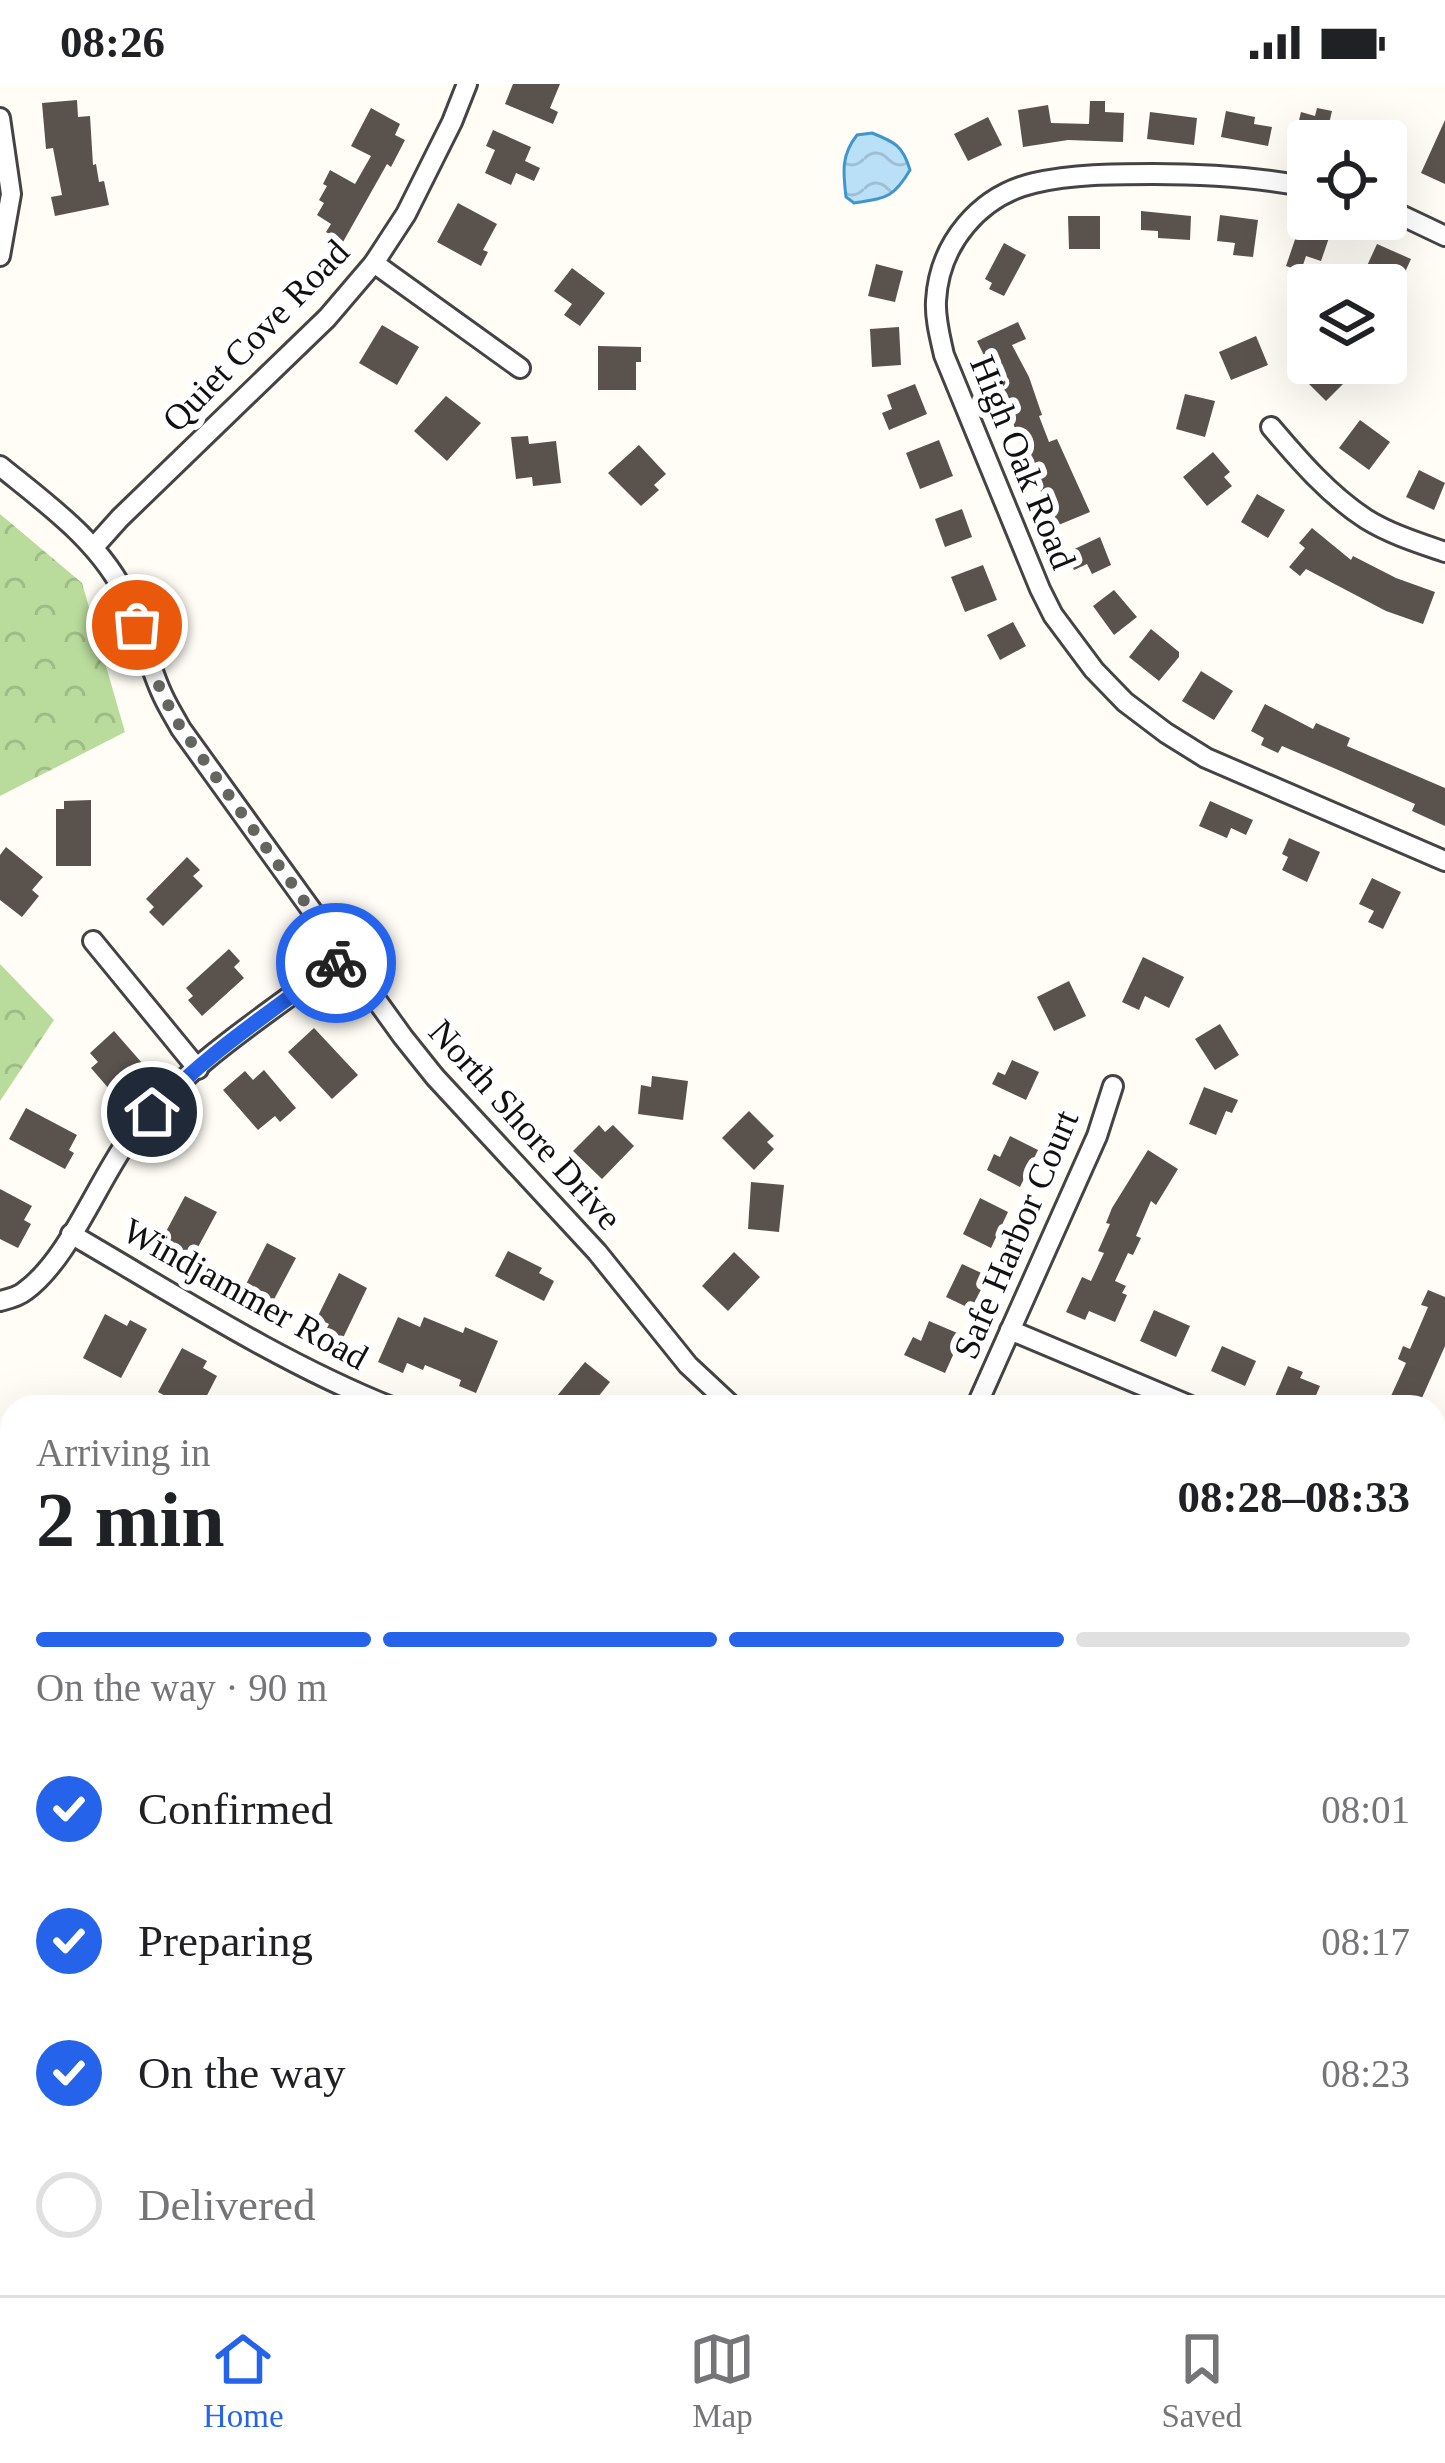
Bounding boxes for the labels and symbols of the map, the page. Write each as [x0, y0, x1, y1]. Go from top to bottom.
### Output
street label: Quiet Cove Road [155, 232, 357, 439]
street label: High Oak Road [962, 350, 1084, 575]
pin [86, 574, 188, 676]
courier [276, 903, 396, 1023]
street label: North Shore Drive [421, 1012, 630, 1238]
pin [101, 1061, 203, 1163]
street label: Safe Harbor Court [946, 1104, 1086, 1365]
street label: Windjammer Road [116, 1210, 375, 1378]

